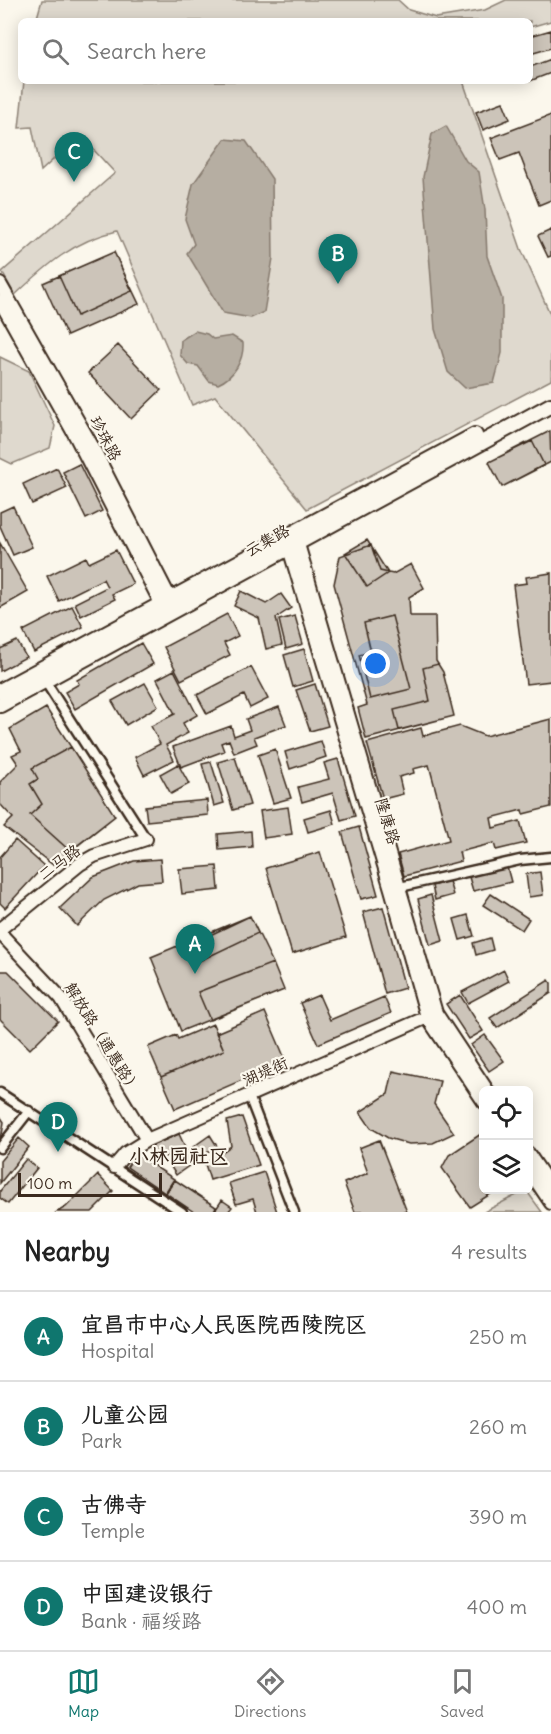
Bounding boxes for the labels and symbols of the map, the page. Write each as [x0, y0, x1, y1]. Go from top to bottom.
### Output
pin: C [54, 132, 94, 182]
pin: B [318, 234, 358, 284]
street label: 珍珠路 [86, 412, 126, 464]
street label: 云集路 [241, 520, 293, 560]
your location [361, 649, 390, 678]
street label: 隆康路 [371, 795, 405, 847]
street label: 二马路 [34, 840, 84, 884]
pin: A [176, 924, 214, 974]
street label: 解放路（通惠路） [61, 978, 145, 1098]
street label: 湖堤街 [239, 1052, 291, 1090]
pin: D [38, 1102, 78, 1152]
district label: 小林园社区 [129, 1143, 229, 1168]
scale bar [18, 1170, 162, 1198]

